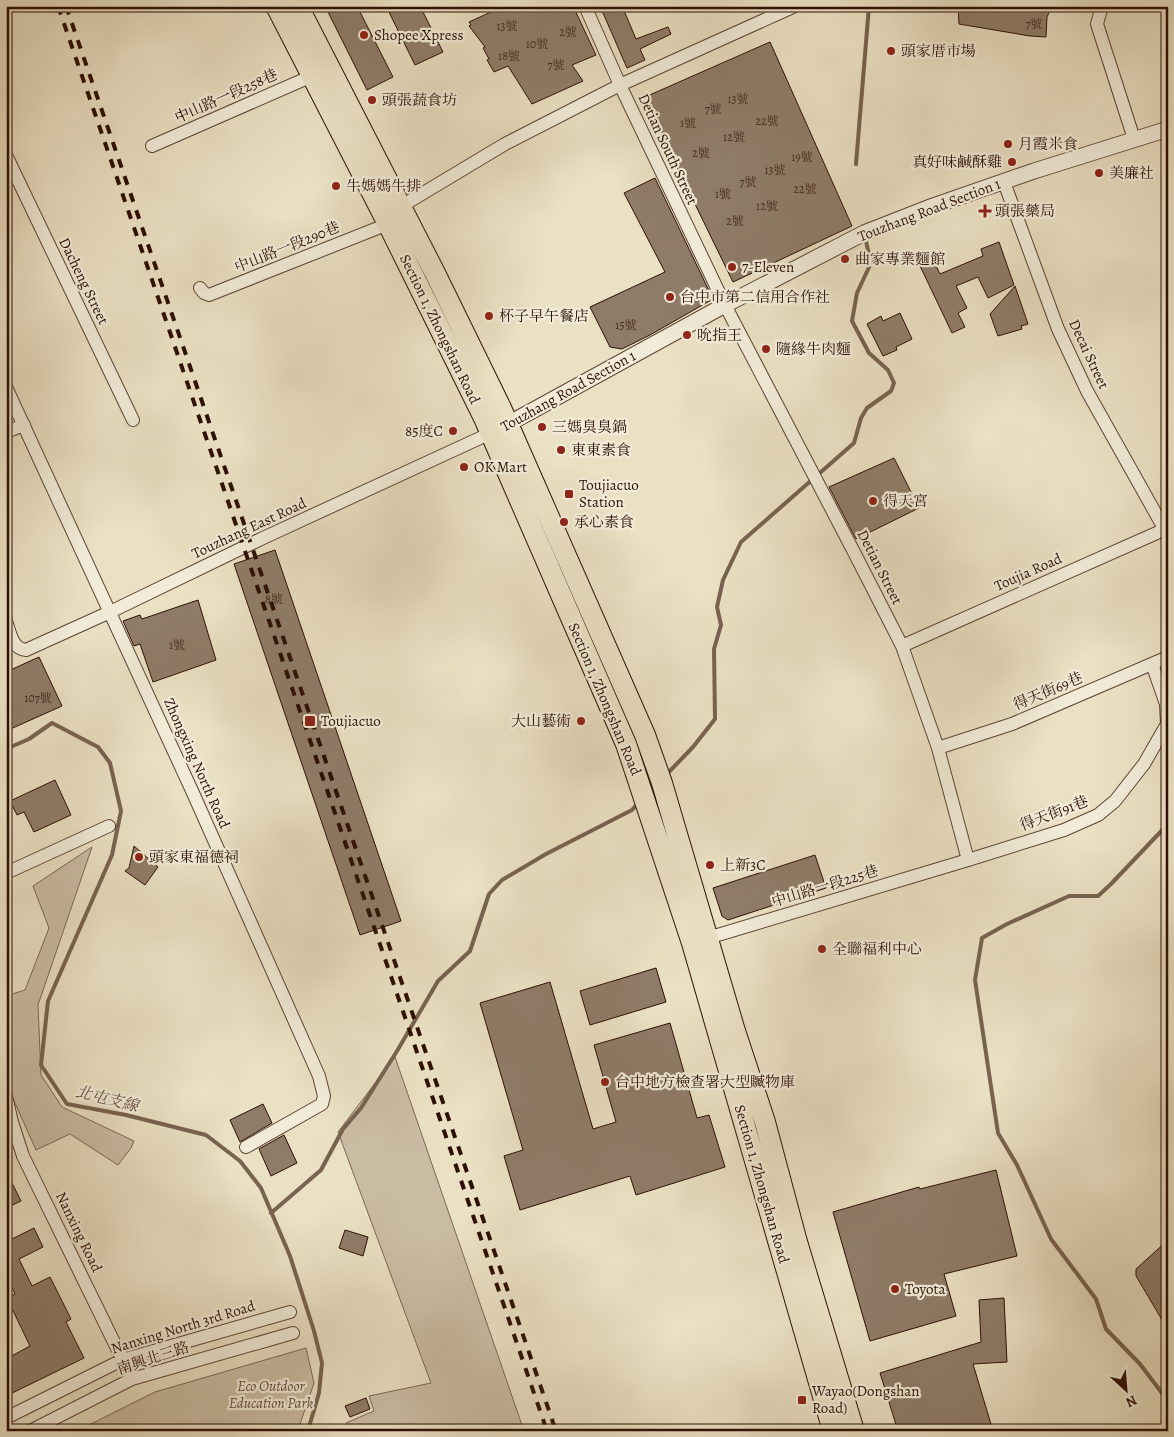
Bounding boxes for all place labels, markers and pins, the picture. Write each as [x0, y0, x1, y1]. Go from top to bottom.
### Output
place label: Shopee Xpress [374, 25, 463, 45]
marker: Shopee Xpress [358, 29, 370, 41]
place label: 頭家厝市場 [901, 41, 976, 61]
marker: 頭家厝市場 [885, 45, 897, 57]
place label: 頭張蔬食坊 [382, 90, 457, 110]
marker: 頭張蔬食坊 [366, 94, 378, 106]
place label: 月霞米食 [1018, 134, 1078, 154]
marker: 月霞米食 [1002, 138, 1014, 150]
place label: 真好味鹹酥雞 [912, 152, 1002, 172]
marker: 真好味鹹酥雞 [1006, 156, 1018, 168]
place label: 美廉社 [1109, 163, 1154, 183]
marker: 美廉社 [1093, 167, 1105, 179]
place label: 牛媽媽牛排 [346, 176, 421, 196]
marker: 牛媽媽牛排 [330, 180, 342, 192]
place label: 頭張藥局 [995, 201, 1055, 221]
marker: 頭張藥局 [979, 205, 991, 217]
place label: 曲家專業麵館 [855, 249, 945, 269]
marker: 曲家專業麵館 [839, 253, 851, 265]
place label: 7-Eleven [742, 257, 794, 277]
marker: 7-Eleven [726, 261, 738, 273]
place label: 台中市第二信用合作社 [680, 287, 830, 307]
marker: 台中市第二信用合作社 [664, 291, 676, 303]
place label: 杯子早午餐店 [499, 306, 589, 326]
marker: 杯子早午餐店 [483, 310, 495, 322]
place label: 吮指王 [697, 325, 742, 345]
marker: 吮指王 [681, 329, 693, 341]
place label: 隨緣牛肉麵 [776, 339, 851, 359]
marker: 隨緣牛肉麵 [760, 343, 772, 355]
place label: 三媽臭臭鍋 [552, 417, 627, 437]
place label: 85度C [405, 421, 443, 441]
marker: 三媽臭臭鍋 [536, 421, 548, 433]
marker: 85度C [447, 425, 459, 437]
place label: 東東素食 [571, 440, 631, 460]
marker: 東東素食 [555, 444, 567, 456]
place label: OK Mart [474, 457, 527, 477]
marker: OK Mart [458, 461, 470, 473]
place label: Toujiacuo Station [579, 475, 639, 512]
marker: Toujiacuo Station [563, 488, 575, 500]
place label: 得天宮 [883, 491, 928, 511]
marker: 得天宮 [867, 495, 879, 507]
place label: 承心素食 [574, 512, 634, 532]
marker: 承心素食 [558, 516, 570, 528]
place label: Toujiacuo [321, 711, 381, 731]
place label: 大山藝術 [511, 711, 571, 731]
marker: Toujiacuo [303, 714, 317, 728]
marker: 大山藝術 [575, 715, 587, 727]
place label: 頭家東福德祠 [149, 847, 239, 867]
marker: 頭家東福德祠 [133, 851, 145, 863]
place label: 上新3C [720, 855, 766, 875]
marker: 上新3C [704, 859, 716, 871]
place label: 全聯福利中心 [832, 939, 922, 959]
marker: 全聯福利中心 [816, 943, 828, 955]
place label: 台中地方檢查署大型贓物庫 [615, 1072, 795, 1092]
marker: 台中地方檢查署大型贓物庫 [599, 1076, 611, 1088]
place label: Toyota [905, 1279, 945, 1299]
marker: Toyota [889, 1283, 901, 1295]
place label: Wayao(Dongshan Road) [811, 1381, 920, 1418]
marker: Wayao(Dongshan Road) [796, 1394, 808, 1406]

